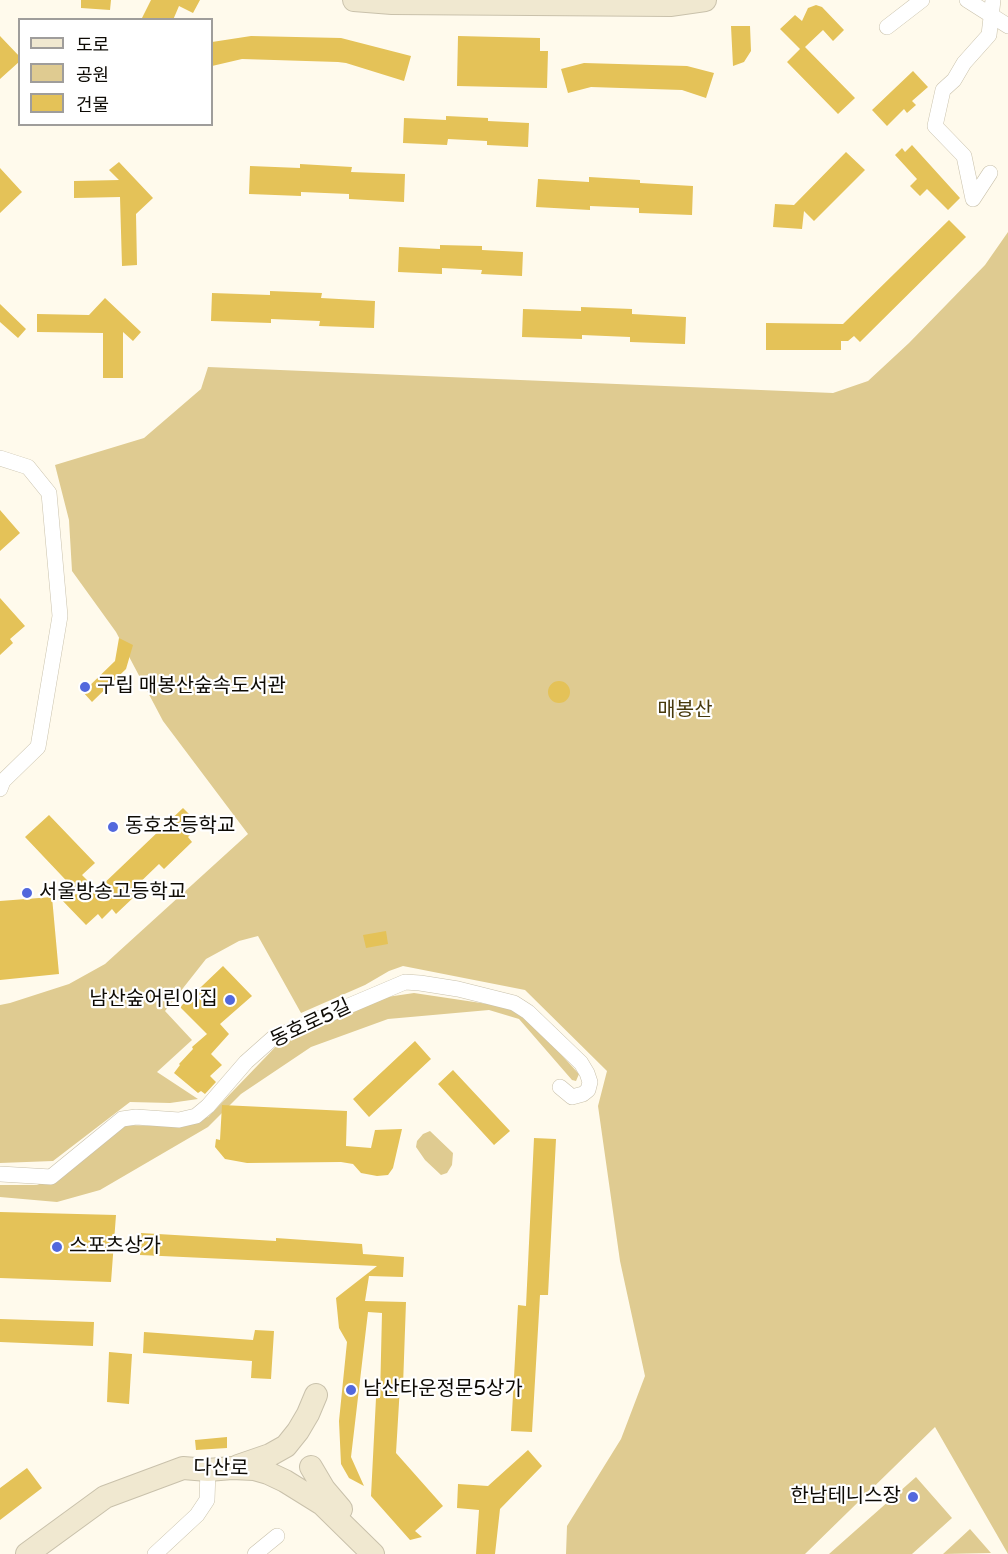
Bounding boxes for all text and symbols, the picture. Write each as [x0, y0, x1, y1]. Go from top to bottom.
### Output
legend [18, 18, 213, 126]
text: 도로 [76, 34, 109, 56]
text: 공원 [76, 64, 109, 86]
text: 건물 [76, 94, 109, 116]
place label: 구립 매봉산숲속도서관 [97, 675, 286, 699]
marker: 구립 매봉산숲속도서관 [78, 680, 92, 694]
park label: 매봉산 [657, 699, 713, 723]
place label: 동호초등학교 [125, 815, 235, 839]
marker: 동호초등학교 [106, 820, 120, 834]
place label: 서울방송고등학교 [39, 881, 186, 905]
marker: 서울방송고등학교 [20, 886, 34, 900]
place label: 남산숲어린이집 [89, 988, 218, 1012]
marker: 남산숲어린이집 [223, 993, 237, 1007]
street label: 동호로5길 [267, 995, 355, 1053]
place label: 스포츠상가 [69, 1235, 161, 1259]
marker: 스포츠상가 [50, 1240, 64, 1254]
place label: 남산타운정문5상가 [363, 1378, 523, 1402]
marker: 남산타운정문5상가 [344, 1383, 358, 1397]
street label: 다산로 [193, 1457, 249, 1481]
place label: 한남테니스장 [791, 1485, 901, 1509]
marker: 한남테니스장 [906, 1490, 920, 1504]

